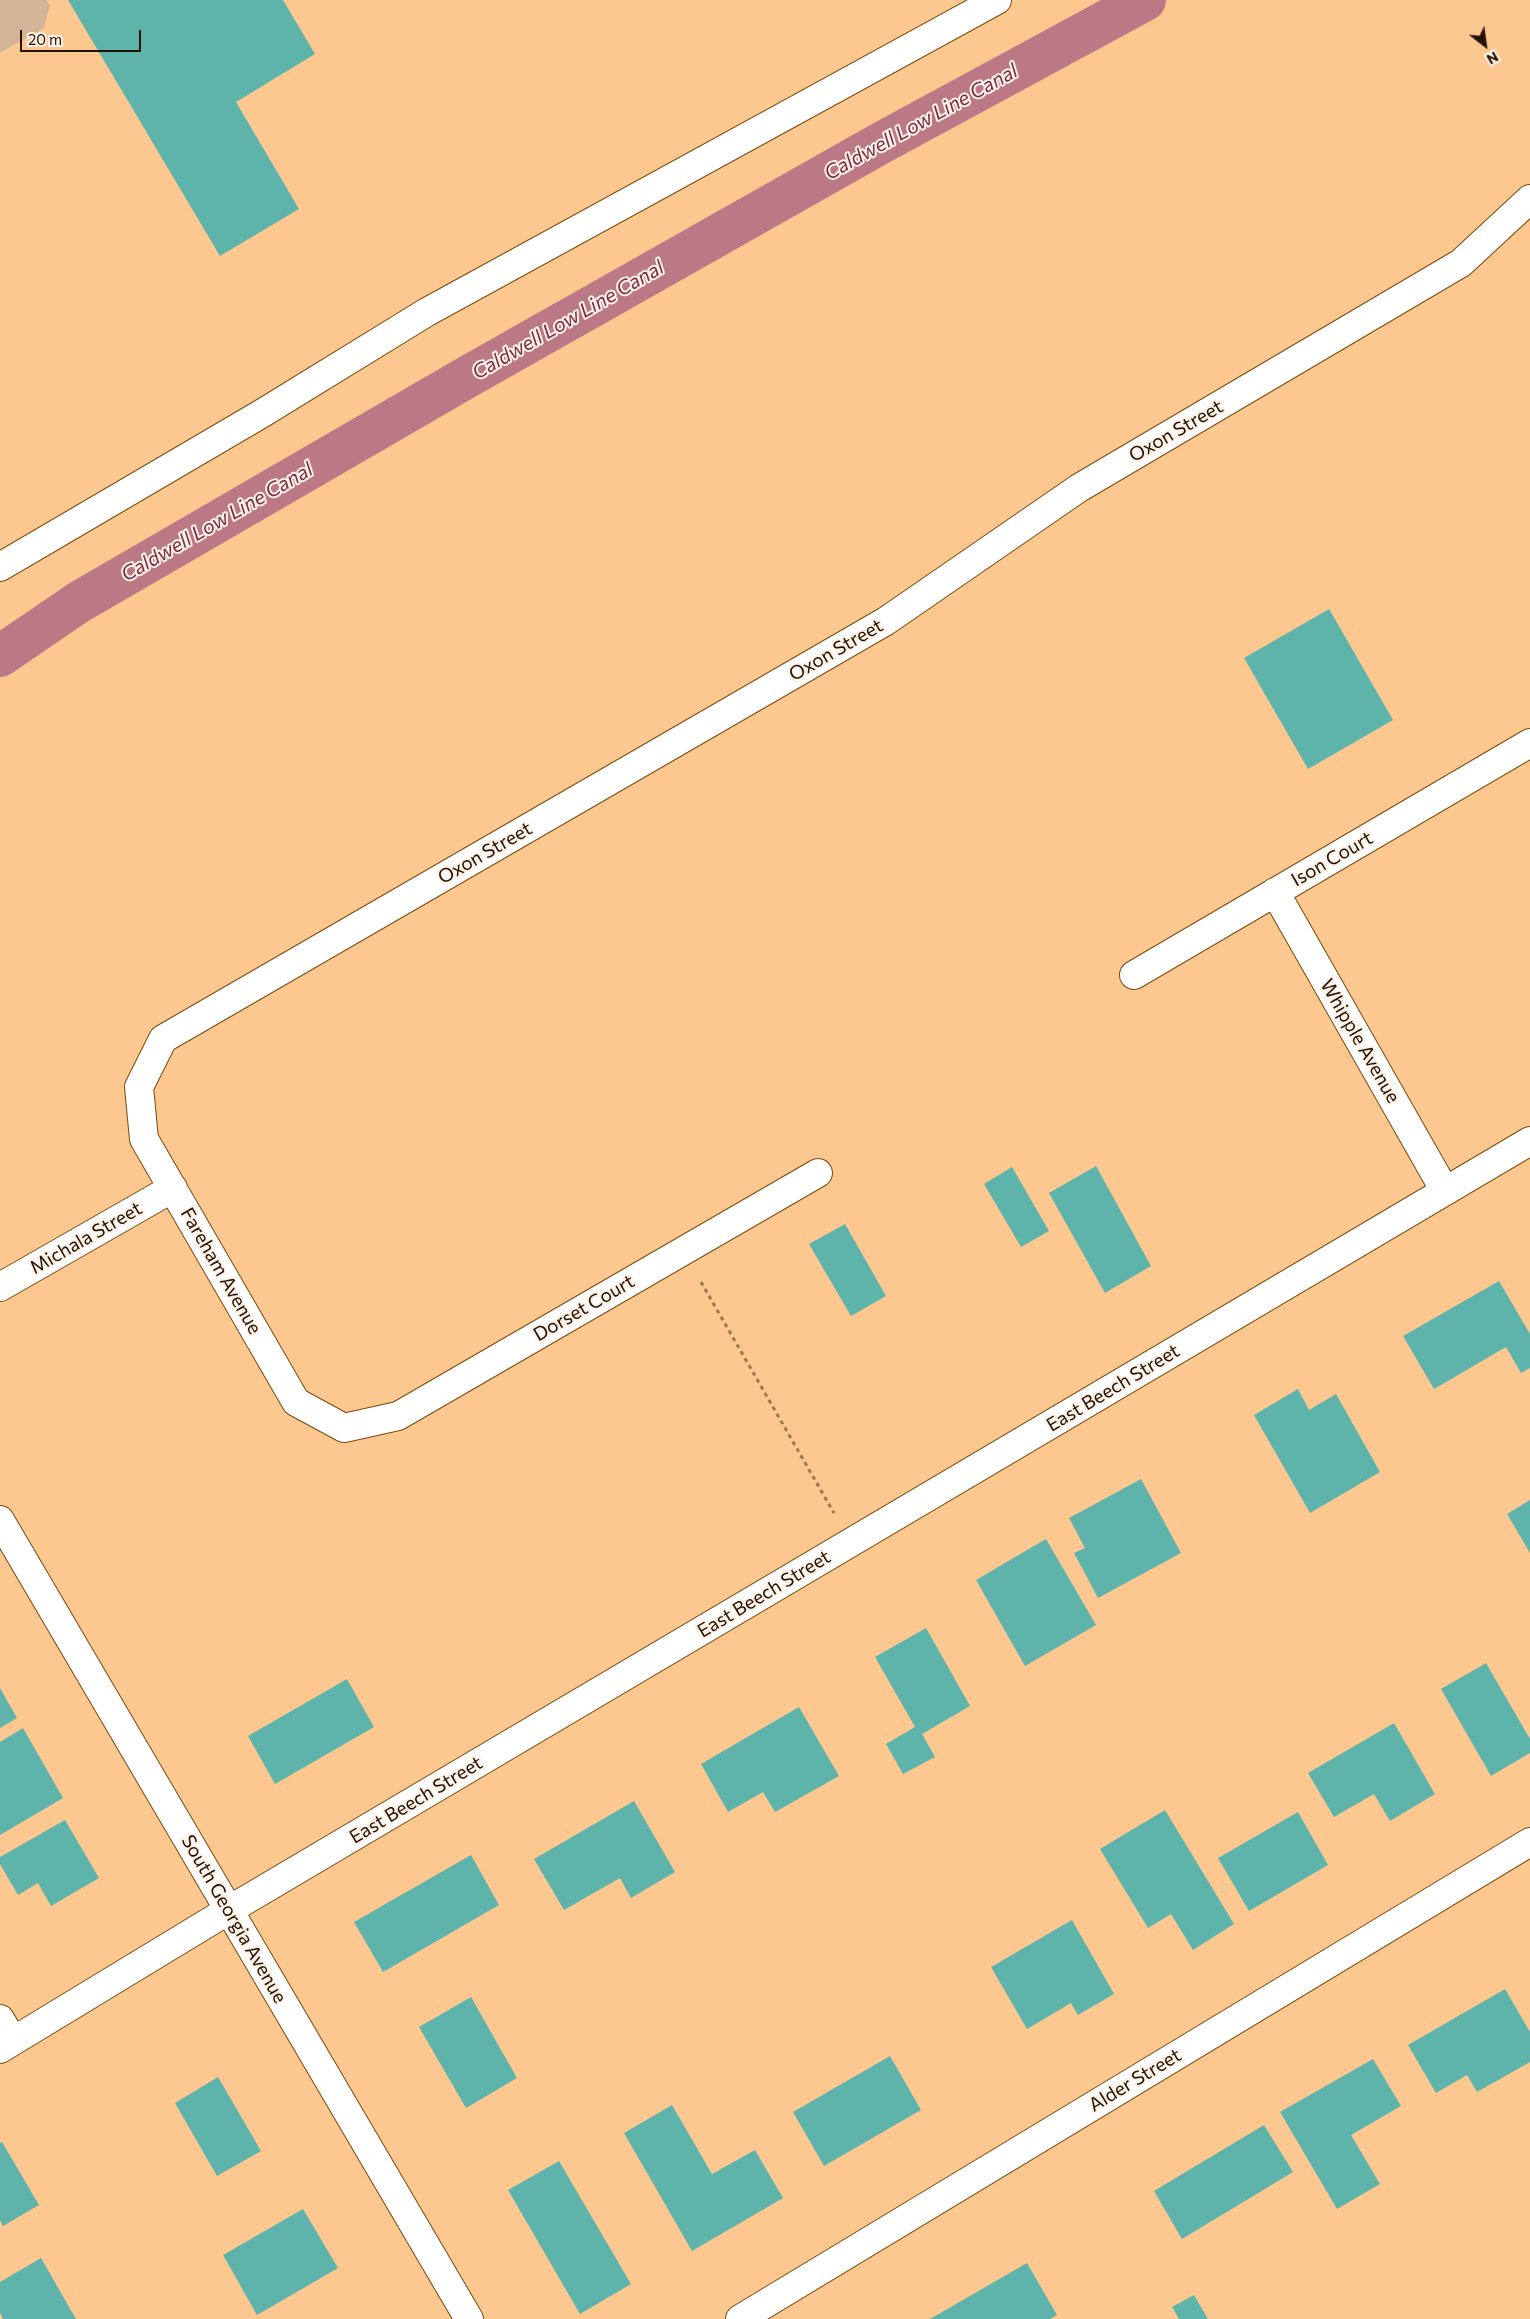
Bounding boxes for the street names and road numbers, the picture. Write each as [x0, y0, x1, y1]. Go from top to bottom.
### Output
street label: Oxon Street [1125, 395, 1227, 467]
street label: Oxon Street [785, 614, 887, 686]
street label: Oxon Street [434, 817, 536, 889]
street label: Ison Court [1287, 827, 1377, 891]
street label: Whipple Avenue [1315, 975, 1405, 1107]
street label: Michala Street [26, 1197, 146, 1279]
street label: Fareham Avenue [176, 1204, 266, 1338]
street label: Dorset Court [529, 1270, 639, 1346]
street label: East Beech Street [1042, 1339, 1184, 1437]
street label: East Beech Street [693, 1545, 835, 1643]
street label: East Beech Street [345, 1751, 487, 1849]
street label: South Georgia Avenue [177, 1831, 291, 2007]
street label: Alder Street [1085, 2043, 1185, 2117]

